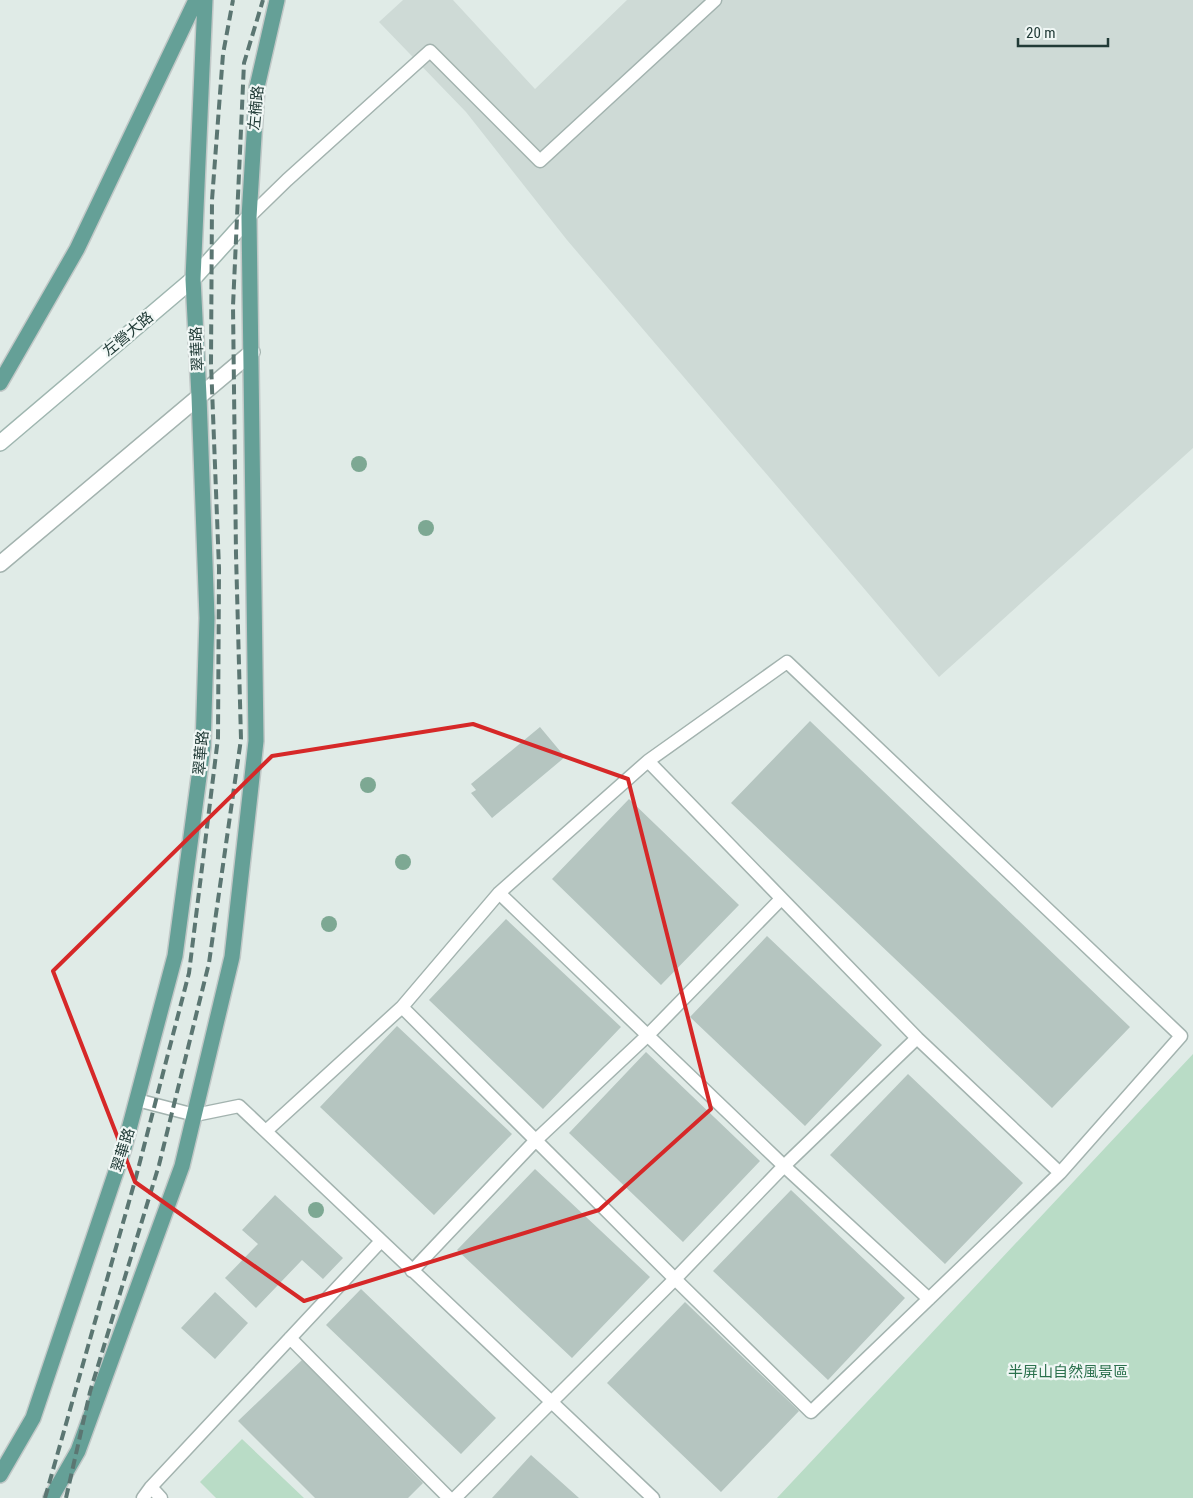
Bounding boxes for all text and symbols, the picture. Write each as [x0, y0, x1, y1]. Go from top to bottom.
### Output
scale bar [1018, 15, 1108, 47]
text: 20 m [1026, 24, 1056, 42]
street label: 左楠路 [245, 85, 267, 131]
street label: 左營大路 [99, 308, 157, 360]
street label: 翠華路 [187, 326, 207, 372]
street label: 翠華路 [190, 730, 212, 776]
street label: 翠華路 [108, 1126, 138, 1174]
park label: 半屏山自然風景區 [1008, 1363, 1128, 1381]

